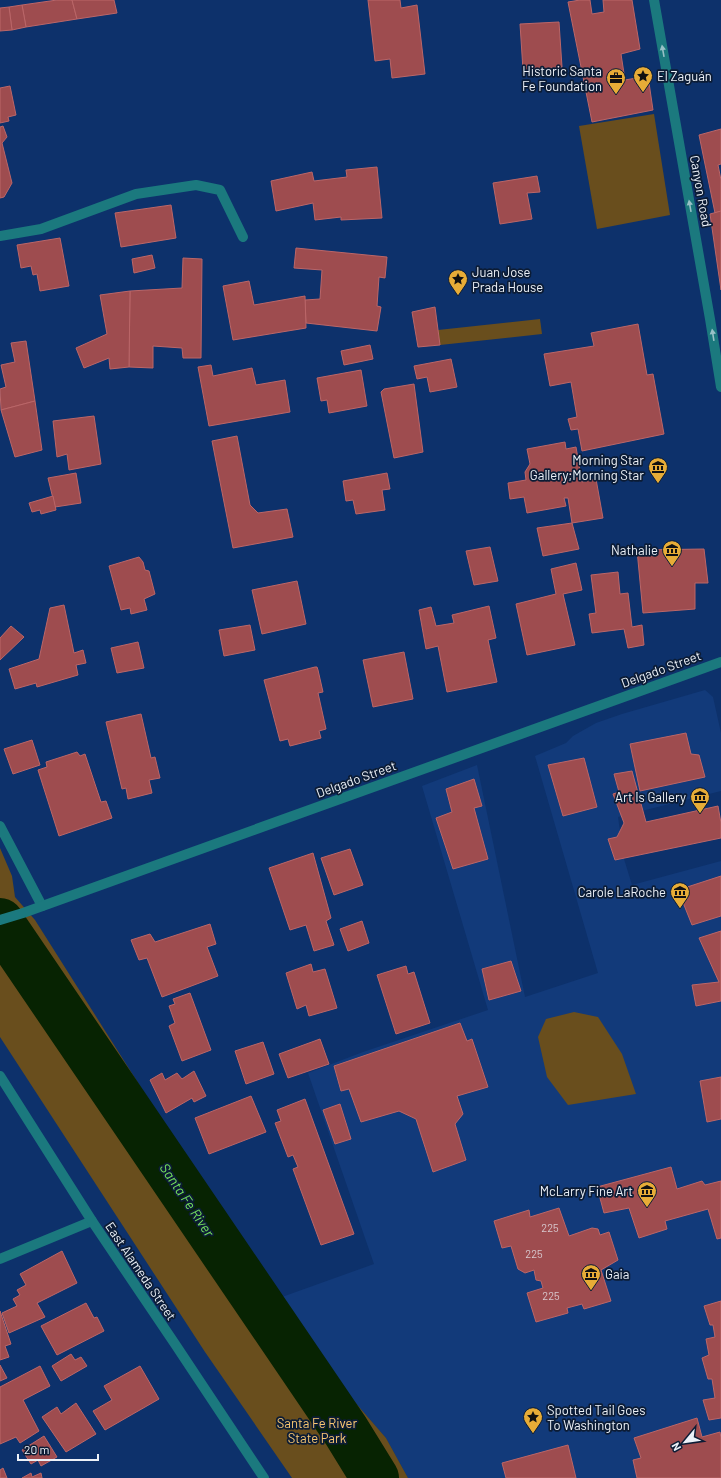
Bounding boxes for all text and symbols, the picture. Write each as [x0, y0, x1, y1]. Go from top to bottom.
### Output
one-way arrow [659, 45, 665, 57]
place label: Historic Santa Fe Foundation [522, 63, 602, 94]
place icon: El Zaguán [632, 65, 654, 93]
office icon: Historic Santa Fe Foundation [605, 67, 627, 95]
place label: El Zaguán [657, 68, 712, 84]
street label: Canyon Road [687, 154, 715, 228]
one-way arrow [687, 200, 693, 213]
place label: Juan Jose Prada House [472, 264, 543, 295]
place icon: Juan Jose Prada House [447, 268, 469, 296]
one-way arrow [710, 328, 716, 341]
place label: Morning Star Gallery;Morning Star [530, 452, 644, 483]
museum icon: Morning Star Gallery;Morning Star [647, 456, 669, 484]
museum icon: Nathalie [661, 539, 683, 567]
place label: Nathalie [611, 542, 658, 558]
street label: Delgado Street [619, 647, 703, 691]
street label: Delgado Street [314, 757, 398, 801]
museum icon: Art Is Gallery [689, 786, 711, 814]
place label: Art Is Gallery [615, 789, 686, 805]
museum icon: Carole LaRoche [669, 881, 691, 909]
place label: Carole LaRoche [578, 884, 666, 900]
water label: Santa Fe River [157, 1160, 219, 1241]
museum icon: McLarry Fine Art [636, 1180, 658, 1208]
place label: McLarry Fine Art [540, 1183, 633, 1199]
street label: East Alameda Street [102, 1219, 180, 1323]
house number: 225 [541, 1221, 559, 1234]
house number: 225 [525, 1247, 543, 1260]
museum icon: Gaia [580, 1263, 602, 1291]
place label: Gaia [605, 1266, 629, 1282]
house number: 225 [542, 1289, 560, 1302]
place label: Spotted Tail Goes To Washington [547, 1402, 645, 1433]
place icon: Spotted Tail Goes To Washington [522, 1406, 544, 1434]
park label: Santa Fe River State Park [277, 1415, 357, 1446]
north arrow [665, 1422, 705, 1462]
scale bar [18, 1436, 98, 1462]
text: N [668, 1441, 683, 1453]
text: 20 m [24, 1442, 50, 1456]

